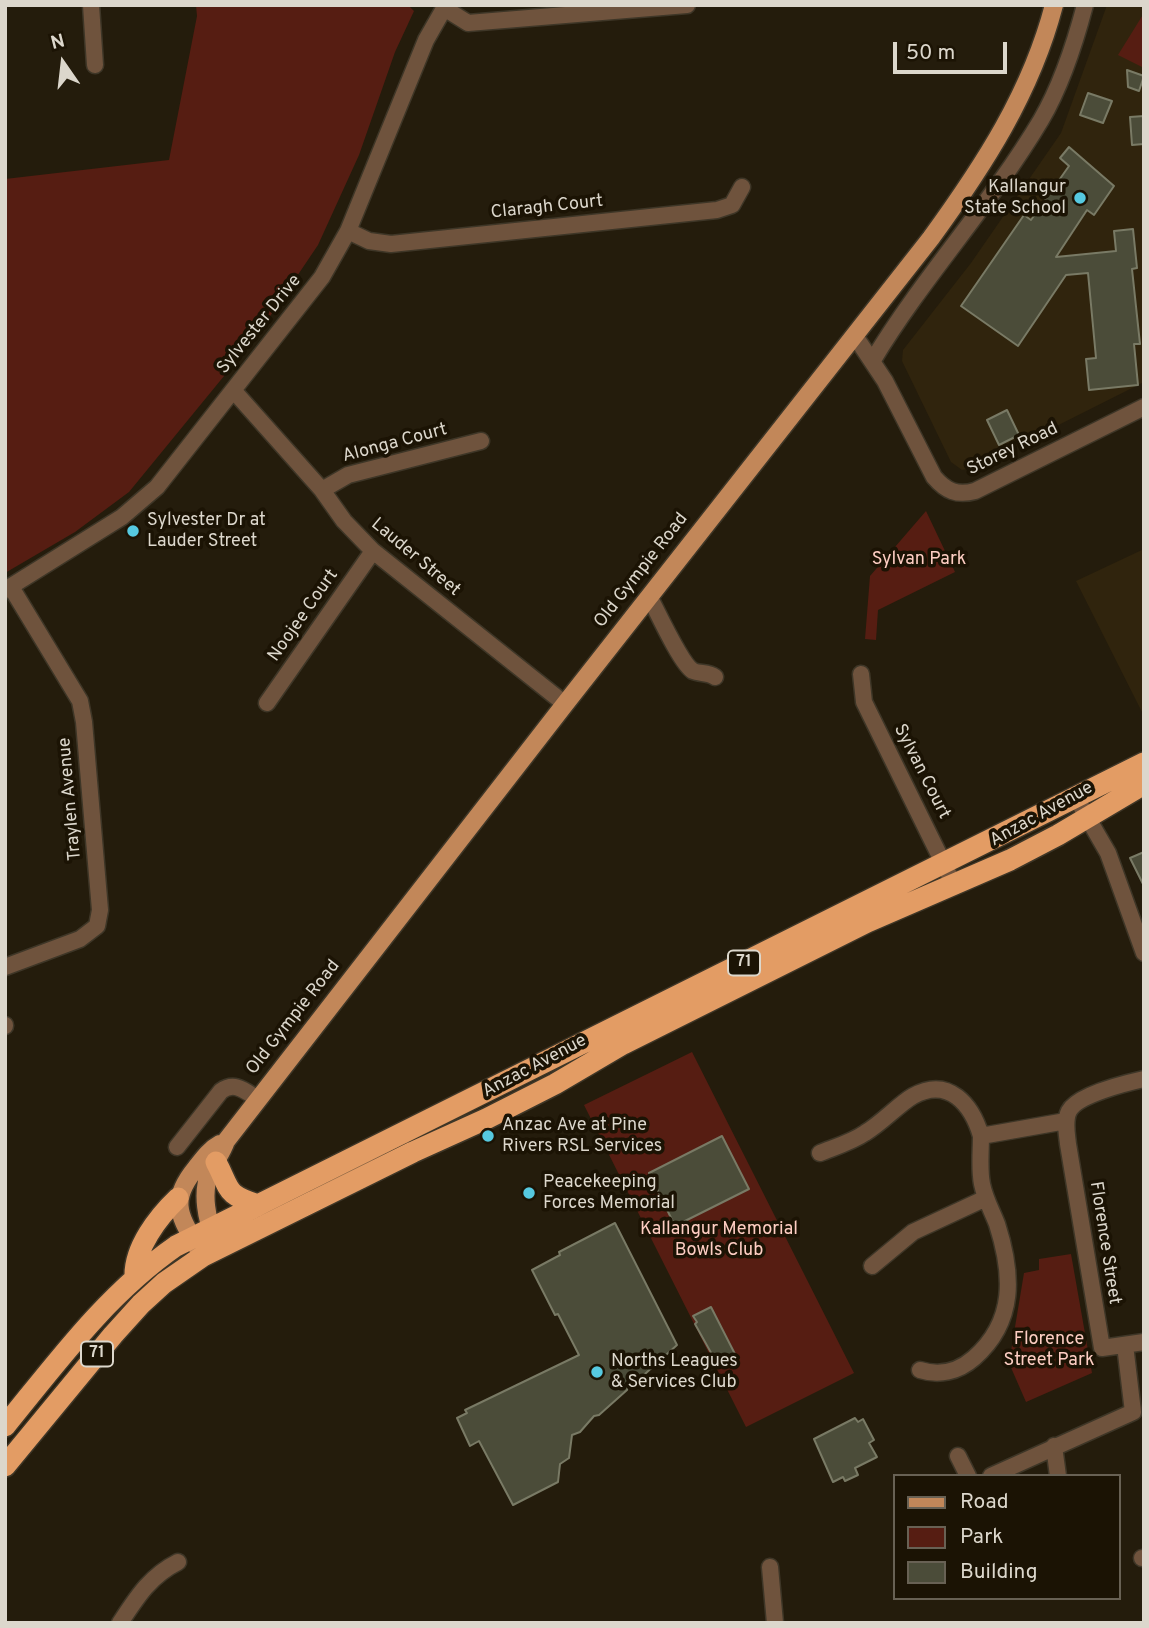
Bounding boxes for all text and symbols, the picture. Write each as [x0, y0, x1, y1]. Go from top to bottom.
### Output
north arrow [28, 28, 98, 98]
scale bar [897, 28, 1011, 72]
text: N [48, 29, 67, 56]
text: 50 m [906, 40, 955, 67]
place label: Kallangur State School [964, 177, 1066, 220]
marker: Kallangur State School [1072, 190, 1088, 206]
street label: Claragh Court [490, 191, 604, 225]
street label: Sylvester Drive [213, 271, 307, 379]
street label: Storey Road [964, 419, 1062, 481]
street label: Alonga Court [340, 420, 450, 468]
street label: Old Gympie Road [590, 509, 694, 633]
place label: Sylvester Dr at Lauder Street [147, 510, 266, 552]
street label: Lauder Street [366, 514, 464, 602]
marker: Sylvester Dr at Lauder Street [125, 523, 141, 539]
park label: Sylvan Park [872, 549, 966, 571]
street label: Noojee Court [264, 566, 344, 666]
street label: Sylvan Court [888, 721, 954, 823]
street label: Traylen Avenue [55, 736, 87, 862]
street label: Anzac Avenue [987, 778, 1097, 852]
road number: 71 [728, 951, 760, 976]
street label: Old Gympie Road [242, 956, 346, 1080]
street label: Anzac Avenue [479, 1031, 591, 1103]
place label: Anzac Ave at Pine Rivers RSL Services [502, 1115, 662, 1158]
marker: Anzac Ave at Pine Rivers RSL Services [480, 1128, 496, 1144]
place label: Peacekeeping Forces Memorial [543, 1172, 675, 1214]
street label: Florence Street [1084, 1180, 1124, 1306]
marker: Peacekeeping Forces Memorial [521, 1185, 537, 1201]
park label: Kallangur Memorial Bowls Club [640, 1219, 798, 1262]
park label: Florence Street Park [1004, 1329, 1094, 1372]
road number: 71 [81, 1342, 113, 1366]
place label: Norths Leagues & Services Club [611, 1351, 738, 1394]
marker: Norths Leagues & Services Club [589, 1364, 605, 1380]
legend [894, 1474, 1121, 1600]
text: Road [960, 1489, 1009, 1516]
text: Park [960, 1524, 1003, 1551]
text: Building [960, 1559, 1038, 1586]

